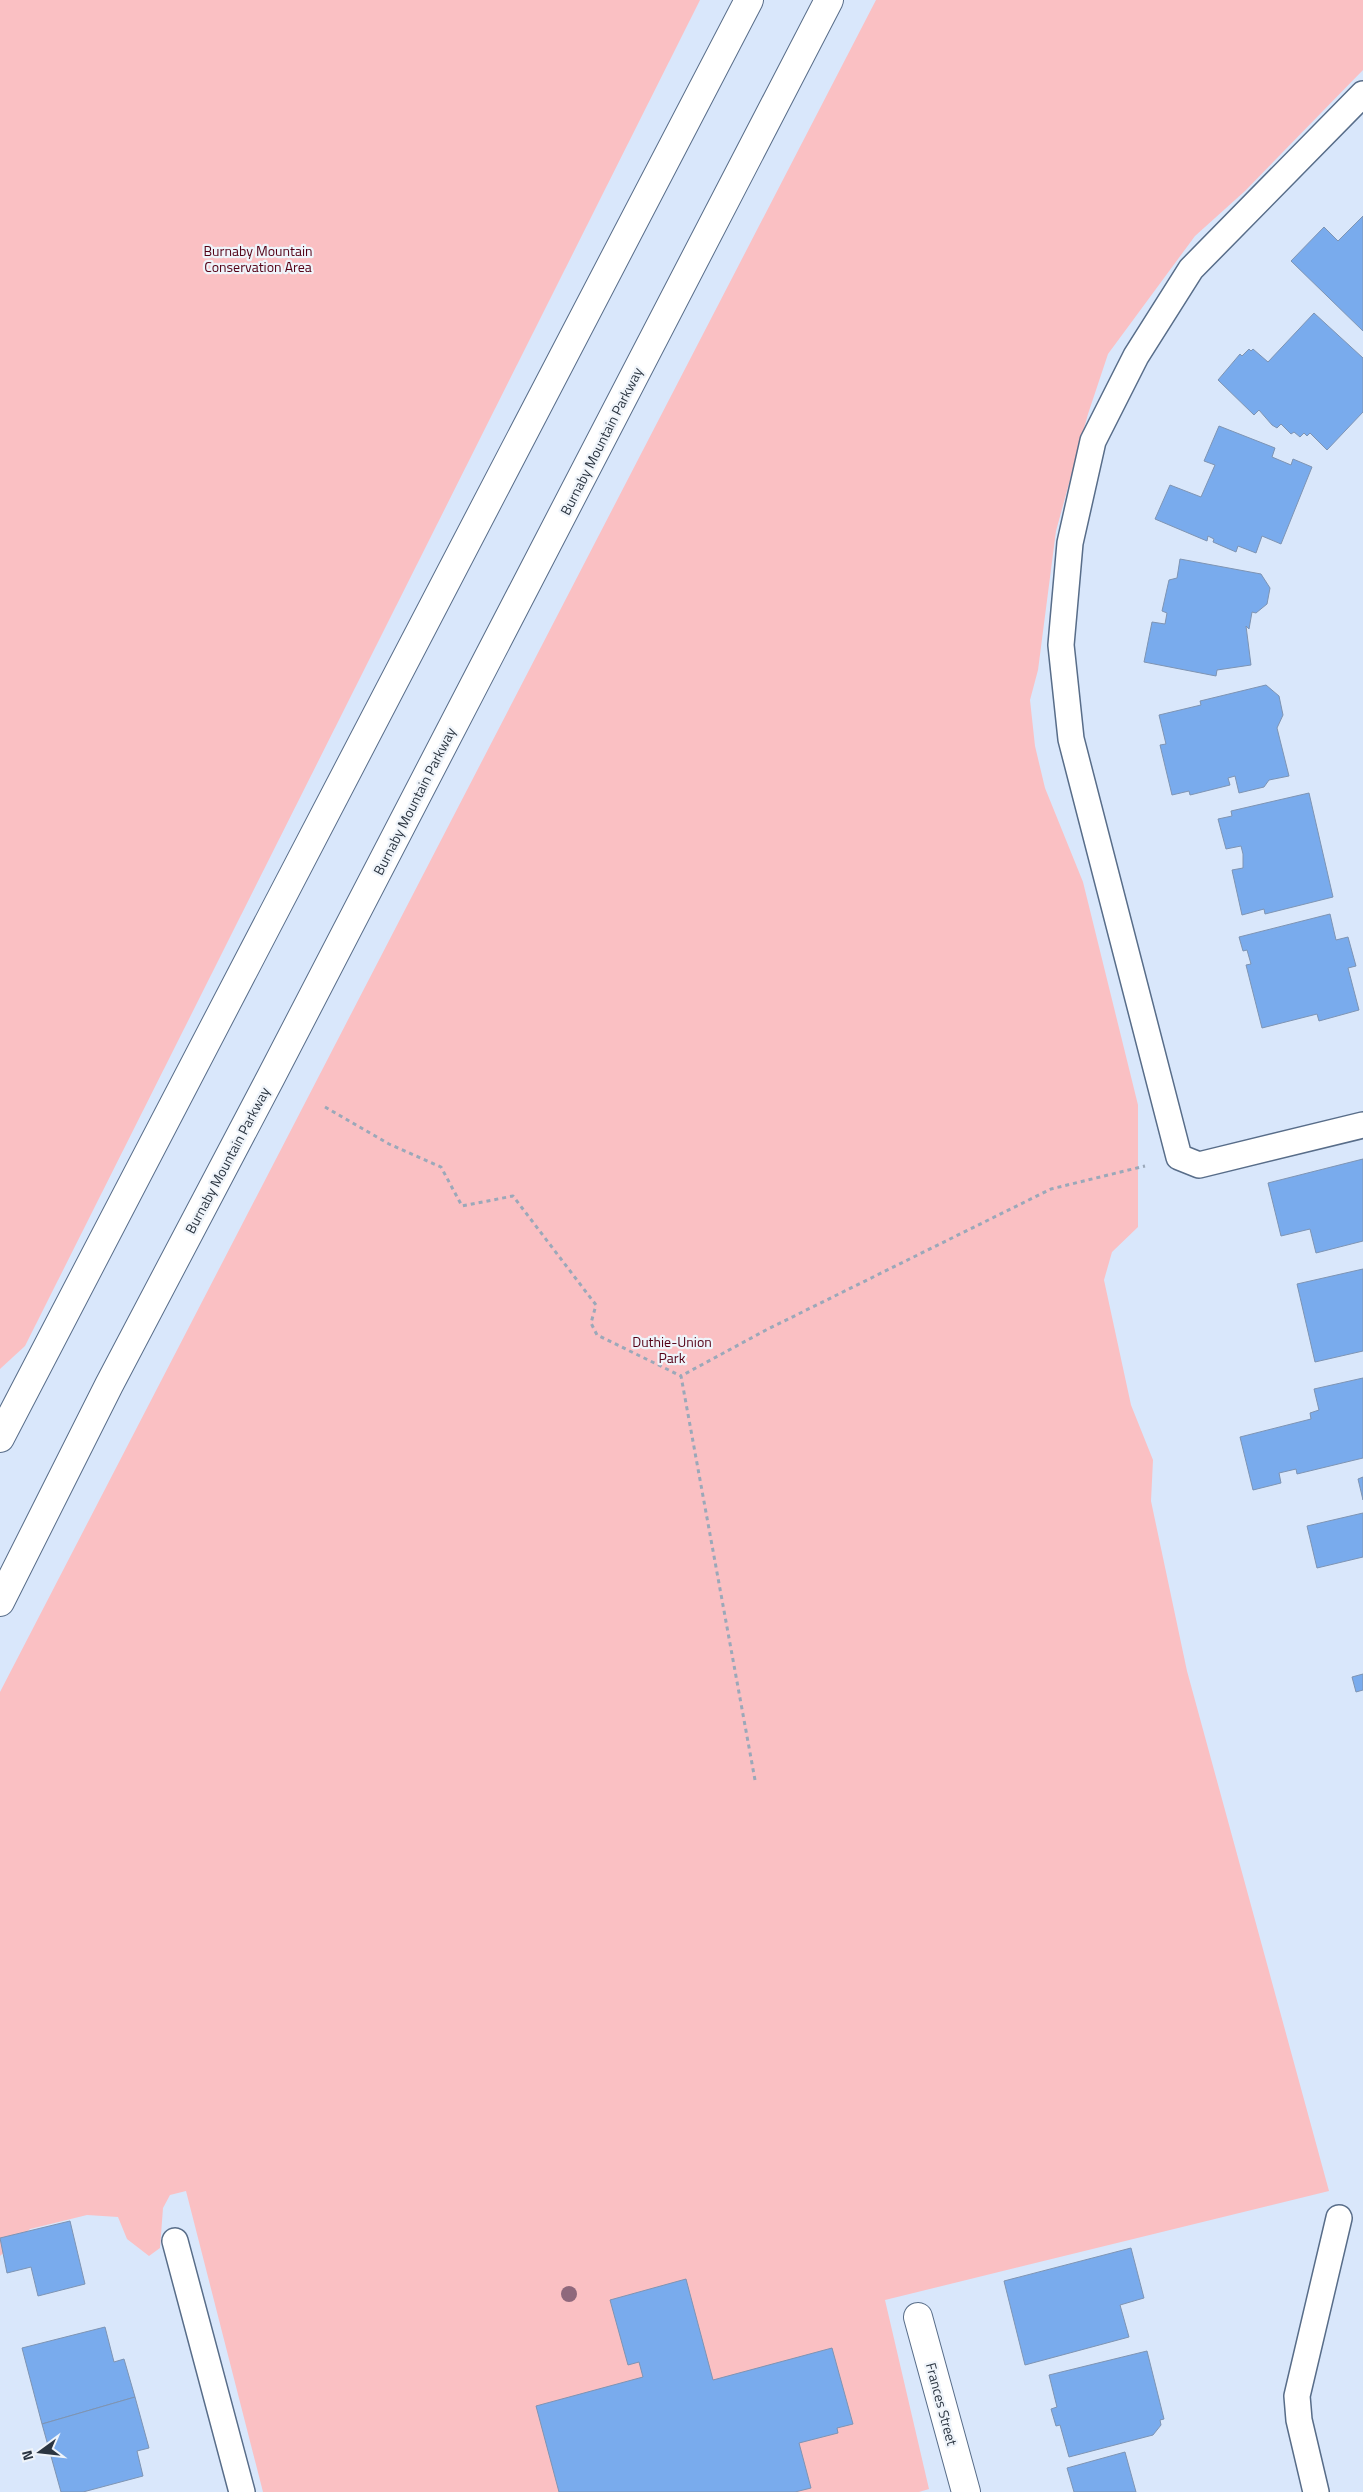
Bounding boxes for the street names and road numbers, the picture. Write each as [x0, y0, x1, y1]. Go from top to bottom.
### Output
street label: Burnaby Mountain Parkway [555, 363, 648, 518]
street label: Burnaby Mountain Parkway [368, 723, 461, 878]
street label: Burnaby Mountain Parkway [179, 1083, 275, 1237]
street label: Frances Street [921, 2360, 963, 2448]

